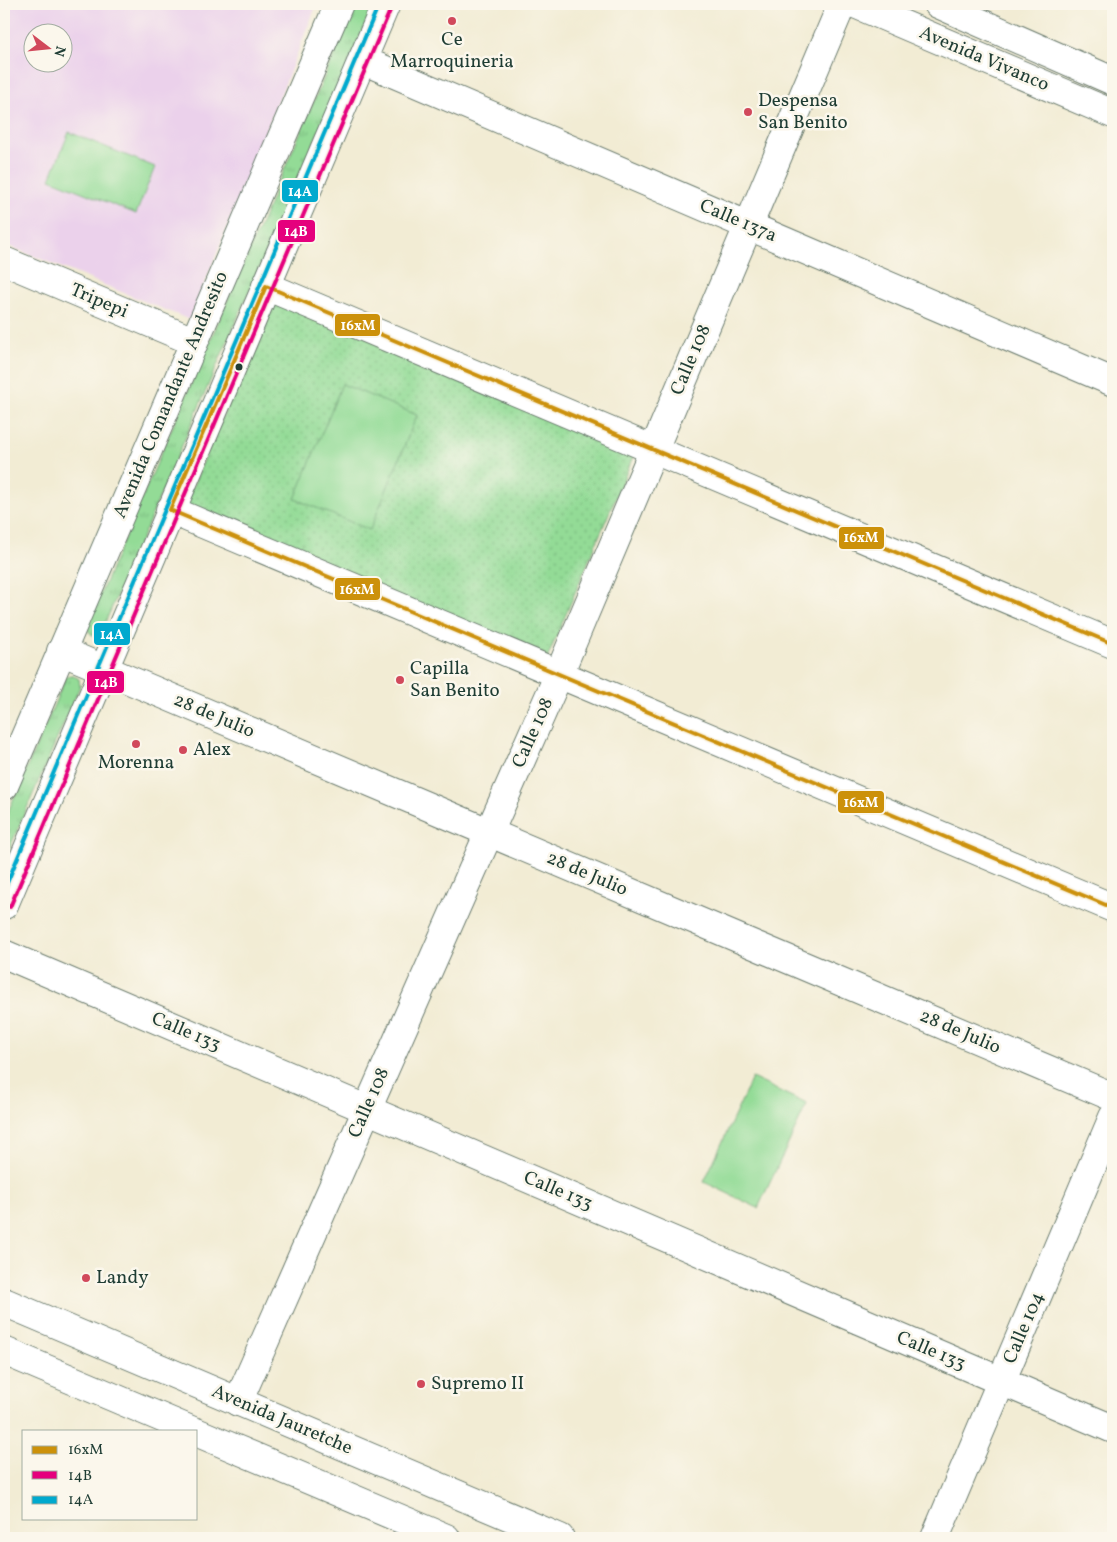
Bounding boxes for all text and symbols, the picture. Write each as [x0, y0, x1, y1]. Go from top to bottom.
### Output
marker: Ce Marroquineria [446, 15, 458, 27]
street label: Avenida Vivanco [915, 20, 1053, 98]
north arrow [22, 22, 72, 72]
place label: Ce Marroquineria [390, 27, 514, 75]
text: N [49, 44, 70, 59]
place label: Despensa San Benito [758, 88, 848, 136]
marker: Despensa San Benito [742, 106, 754, 118]
line badge: 14A [281, 179, 319, 203]
text: 14A [288, 183, 312, 202]
street label: Calle 137a [695, 193, 781, 249]
line badge: 14B [277, 219, 316, 243]
text: 14B [284, 223, 308, 242]
street label: Avenida Comandante Andresito [107, 268, 235, 522]
street label: Tripepi [66, 277, 132, 325]
line badge: 16xM [334, 313, 381, 337]
text: 16xM [341, 317, 376, 336]
street label: Calle 108 [664, 321, 718, 399]
unlabelled marker [234, 362, 244, 372]
line badge: 16xM [838, 526, 885, 550]
text: 16xM [844, 529, 879, 548]
line badge: 16xM [334, 577, 381, 601]
text: 16xM [340, 581, 375, 600]
line badge: 14A [93, 622, 131, 646]
text: 14A [100, 626, 124, 645]
place label: Capilla San Benito [410, 656, 500, 704]
line badge: 14B [86, 670, 125, 694]
text: 14B [94, 674, 118, 693]
marker: Capilla San Benito [394, 674, 406, 686]
street label: 28 de Julio [169, 687, 259, 745]
street label: Calle 108 [506, 694, 560, 772]
place label: Alex [193, 737, 231, 763]
marker: Morenna [130, 738, 142, 750]
marker: Alex [177, 744, 189, 756]
place label: Morenna [98, 750, 174, 776]
line badge: 16xM [837, 790, 885, 814]
text: 16xM [844, 794, 879, 813]
street label: 28 de Julio [542, 845, 632, 903]
street label: 28 de Julio [915, 1003, 1005, 1061]
street label: Calle 133 [147, 1006, 225, 1058]
street label: Calle 108 [342, 1064, 396, 1142]
street label: Calle 133 [519, 1165, 597, 1217]
place label: Landy [96, 1265, 148, 1291]
marker: Landy [80, 1272, 92, 1284]
street label: Calle 104 [997, 1288, 1051, 1368]
street label: Calle 133 [892, 1325, 970, 1377]
place label: Supremo II [431, 1371, 524, 1397]
marker: Supremo II [415, 1378, 427, 1390]
street label: Avenida Jauretche [208, 1379, 356, 1461]
legend [22, 1430, 198, 1520]
text: 16xM [68, 1440, 103, 1461]
text: 14B [68, 1466, 92, 1487]
text: 14A [68, 1490, 94, 1511]

